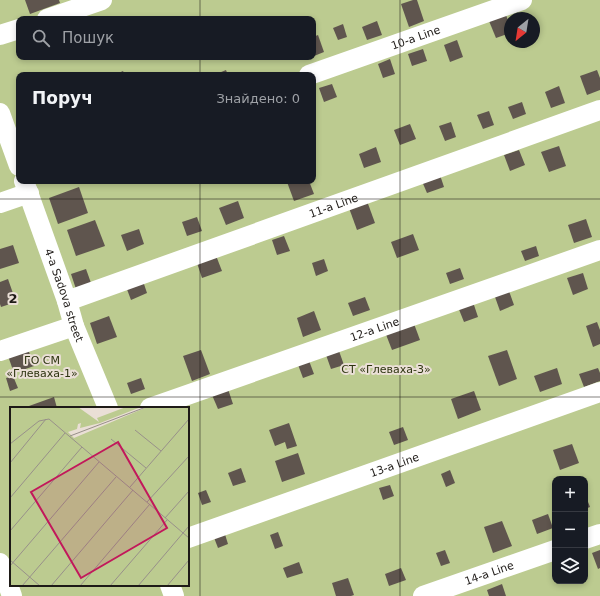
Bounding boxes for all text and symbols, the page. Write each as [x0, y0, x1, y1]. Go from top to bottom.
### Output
north arrow [504, 12, 540, 48]
search box [16, 16, 316, 60]
street label: 10-a Line [389, 23, 442, 53]
icon: search [30, 27, 52, 49]
text: Пошук [62, 29, 114, 47]
text: Поруч [32, 88, 93, 108]
text: Знайдено: 0 [217, 91, 300, 106]
street label: 11-a Line [307, 191, 360, 221]
street label: 4-a Sadova street [42, 247, 86, 344]
text: 2 [8, 291, 18, 306]
street label: 12-a Line [348, 315, 401, 344]
park label: ГО СМ «Глеваха-1» [6, 354, 78, 380]
park label: СТ «Глеваха-3» [341, 363, 431, 376]
inset map [10, 407, 189, 586]
street label: 13-a Line [368, 451, 421, 480]
map controls [552, 476, 588, 584]
button: + [552, 476, 588, 512]
button: − [552, 512, 588, 548]
button: layers [552, 548, 588, 584]
street label: 14-a Line [463, 559, 516, 588]

